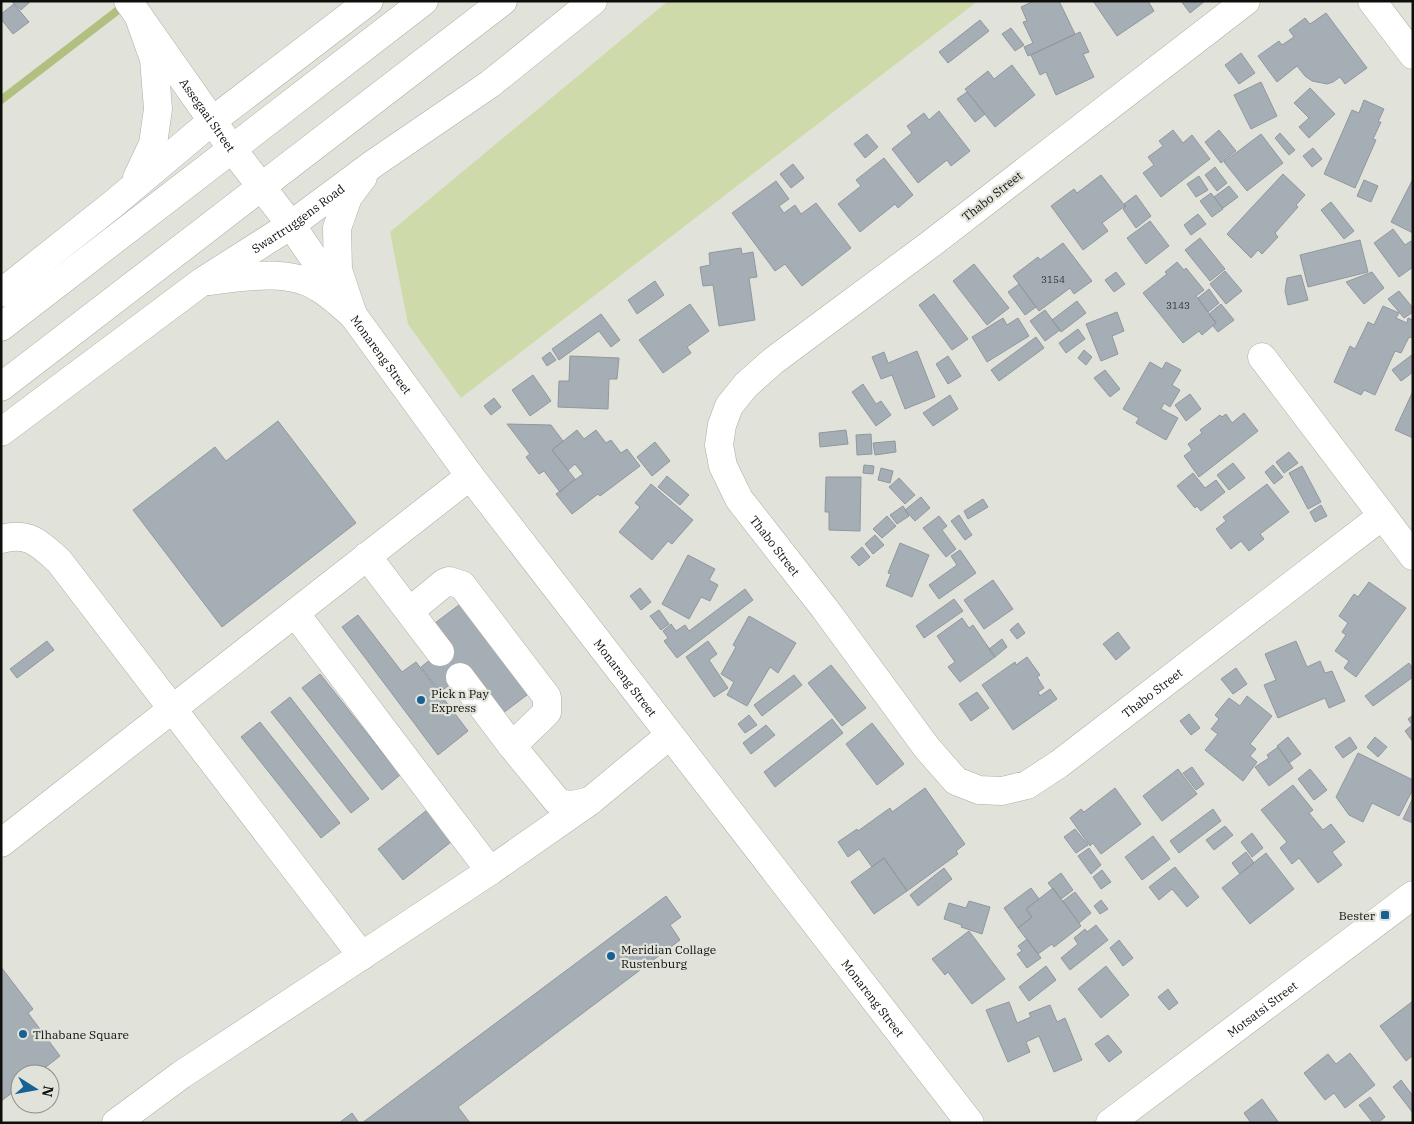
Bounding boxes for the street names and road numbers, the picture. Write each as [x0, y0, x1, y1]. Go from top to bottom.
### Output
street label: Assegaai Street [177, 75, 239, 154]
street label: Thabo Street [959, 168, 1025, 224]
street label: Swartruggens Road [249, 181, 347, 256]
street label: Monareng Street [348, 312, 415, 397]
street label: Thabo Street [747, 512, 803, 579]
street label: Monareng Street [591, 636, 660, 719]
street label: Thabo Street [1119, 665, 1185, 721]
street label: Monareng Street [839, 956, 908, 1040]
street label: Motsatsi Street [1224, 977, 1300, 1040]

